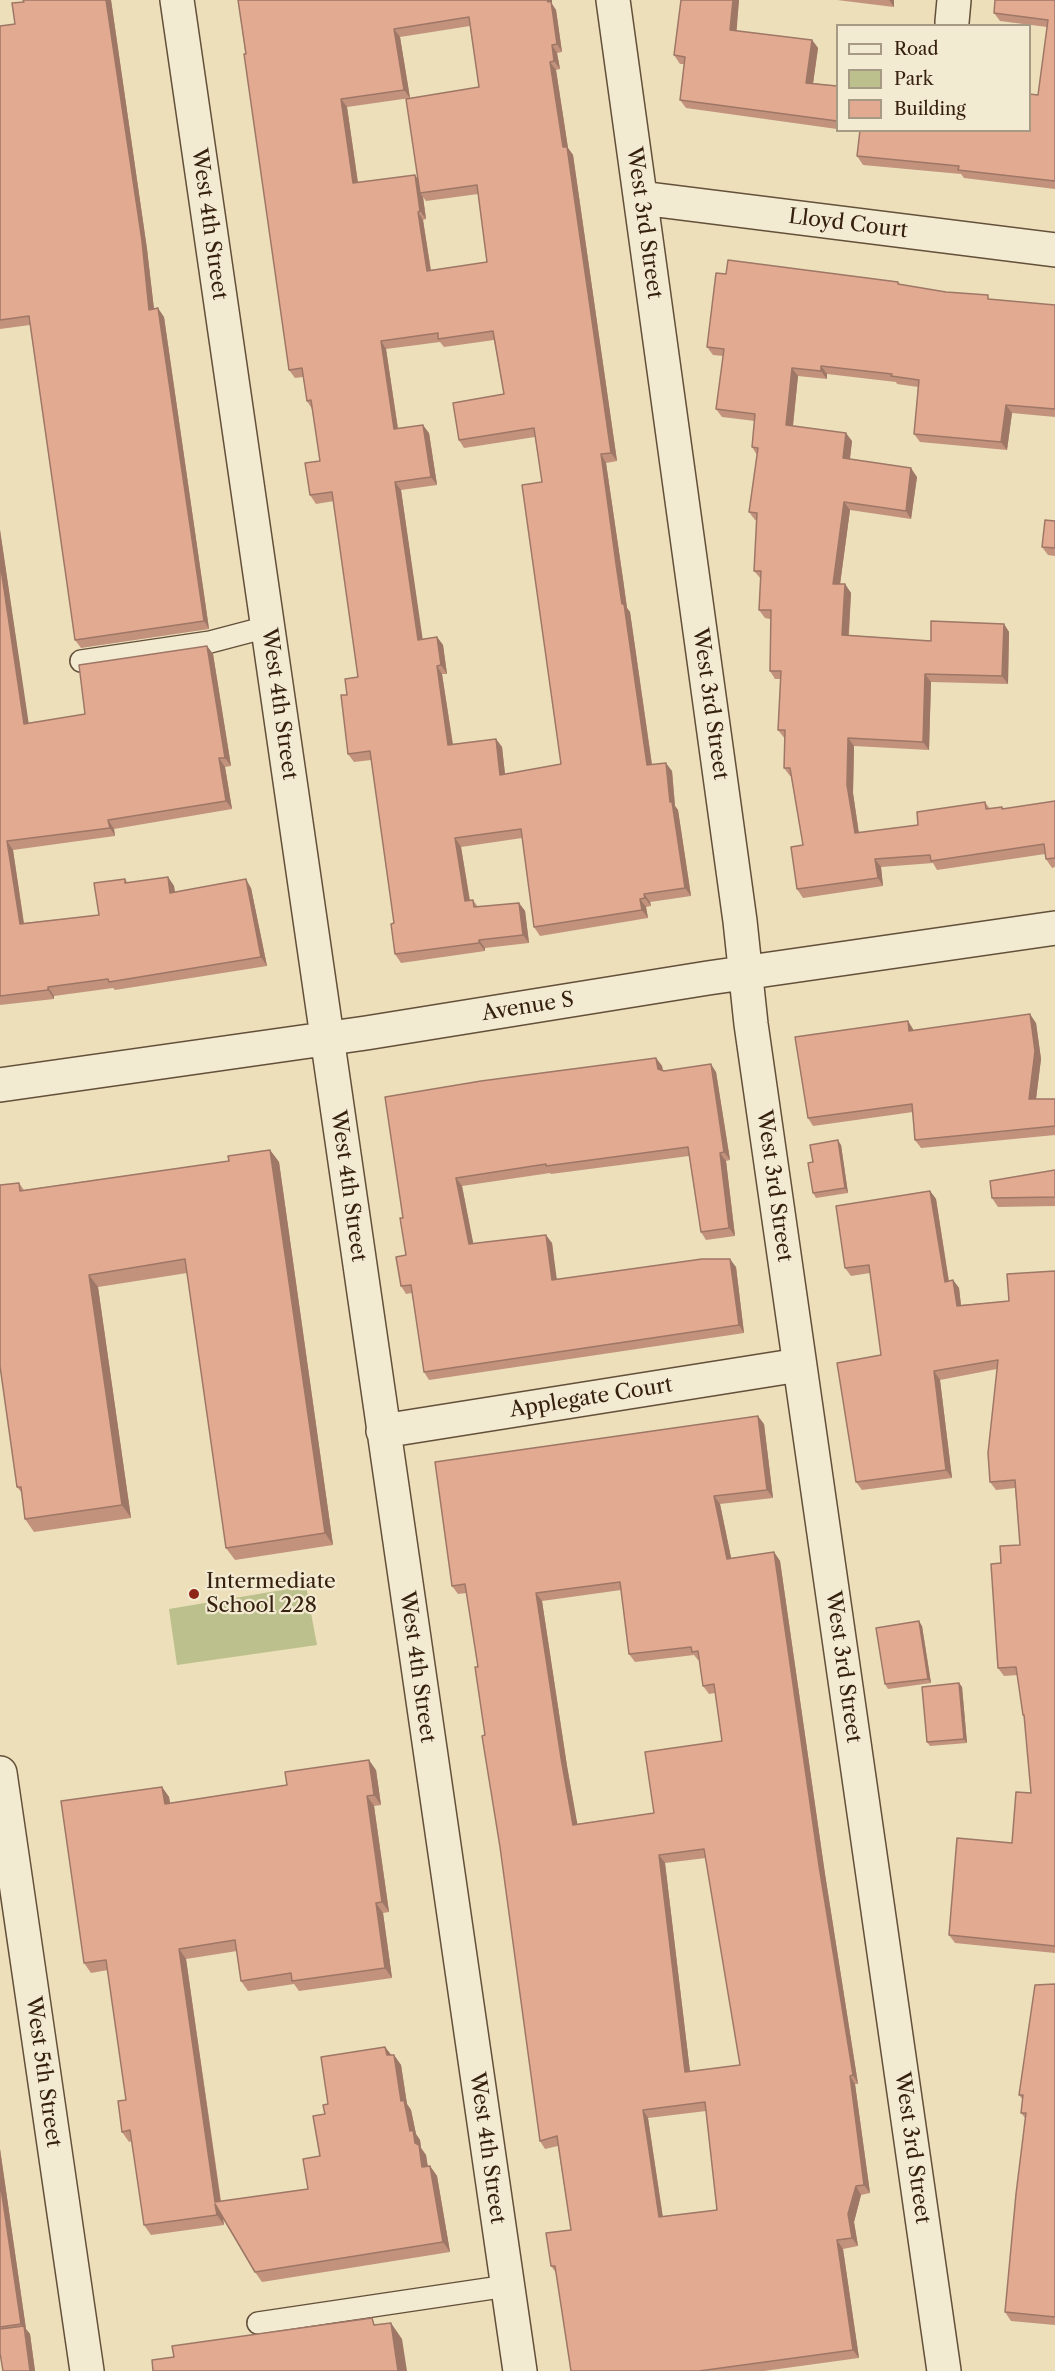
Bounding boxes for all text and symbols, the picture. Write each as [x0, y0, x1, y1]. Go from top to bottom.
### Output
legend [836, 24, 1031, 132]
text: Road [894, 38, 939, 60]
text: Park [894, 68, 933, 90]
text: Building [894, 98, 966, 120]
street label: West 3rd Street [621, 145, 667, 301]
street label: West 4th Street [186, 147, 232, 301]
street label: Lloyd Court [787, 204, 909, 244]
street label: West 3rd Street [687, 626, 733, 782]
street label: West 4th Street [256, 627, 302, 781]
street label: Avenue S [480, 987, 576, 1027]
street label: West 3rd Street [751, 1108, 797, 1264]
street label: West 4th Street [325, 1109, 371, 1263]
street label: Applegate Court [508, 1373, 674, 1423]
place label: Intermediate School 228 [206, 1569, 336, 1619]
marker: Intermediate School 228 [187, 1587, 201, 1601]
street label: West 3rd Street [820, 1589, 866, 1745]
street label: West 4th Street [394, 1590, 440, 1744]
street label: West 5th Street [20, 1995, 66, 2149]
street label: West 3rd Street [889, 2070, 935, 2226]
street label: West 4th Street [464, 2071, 510, 2225]

